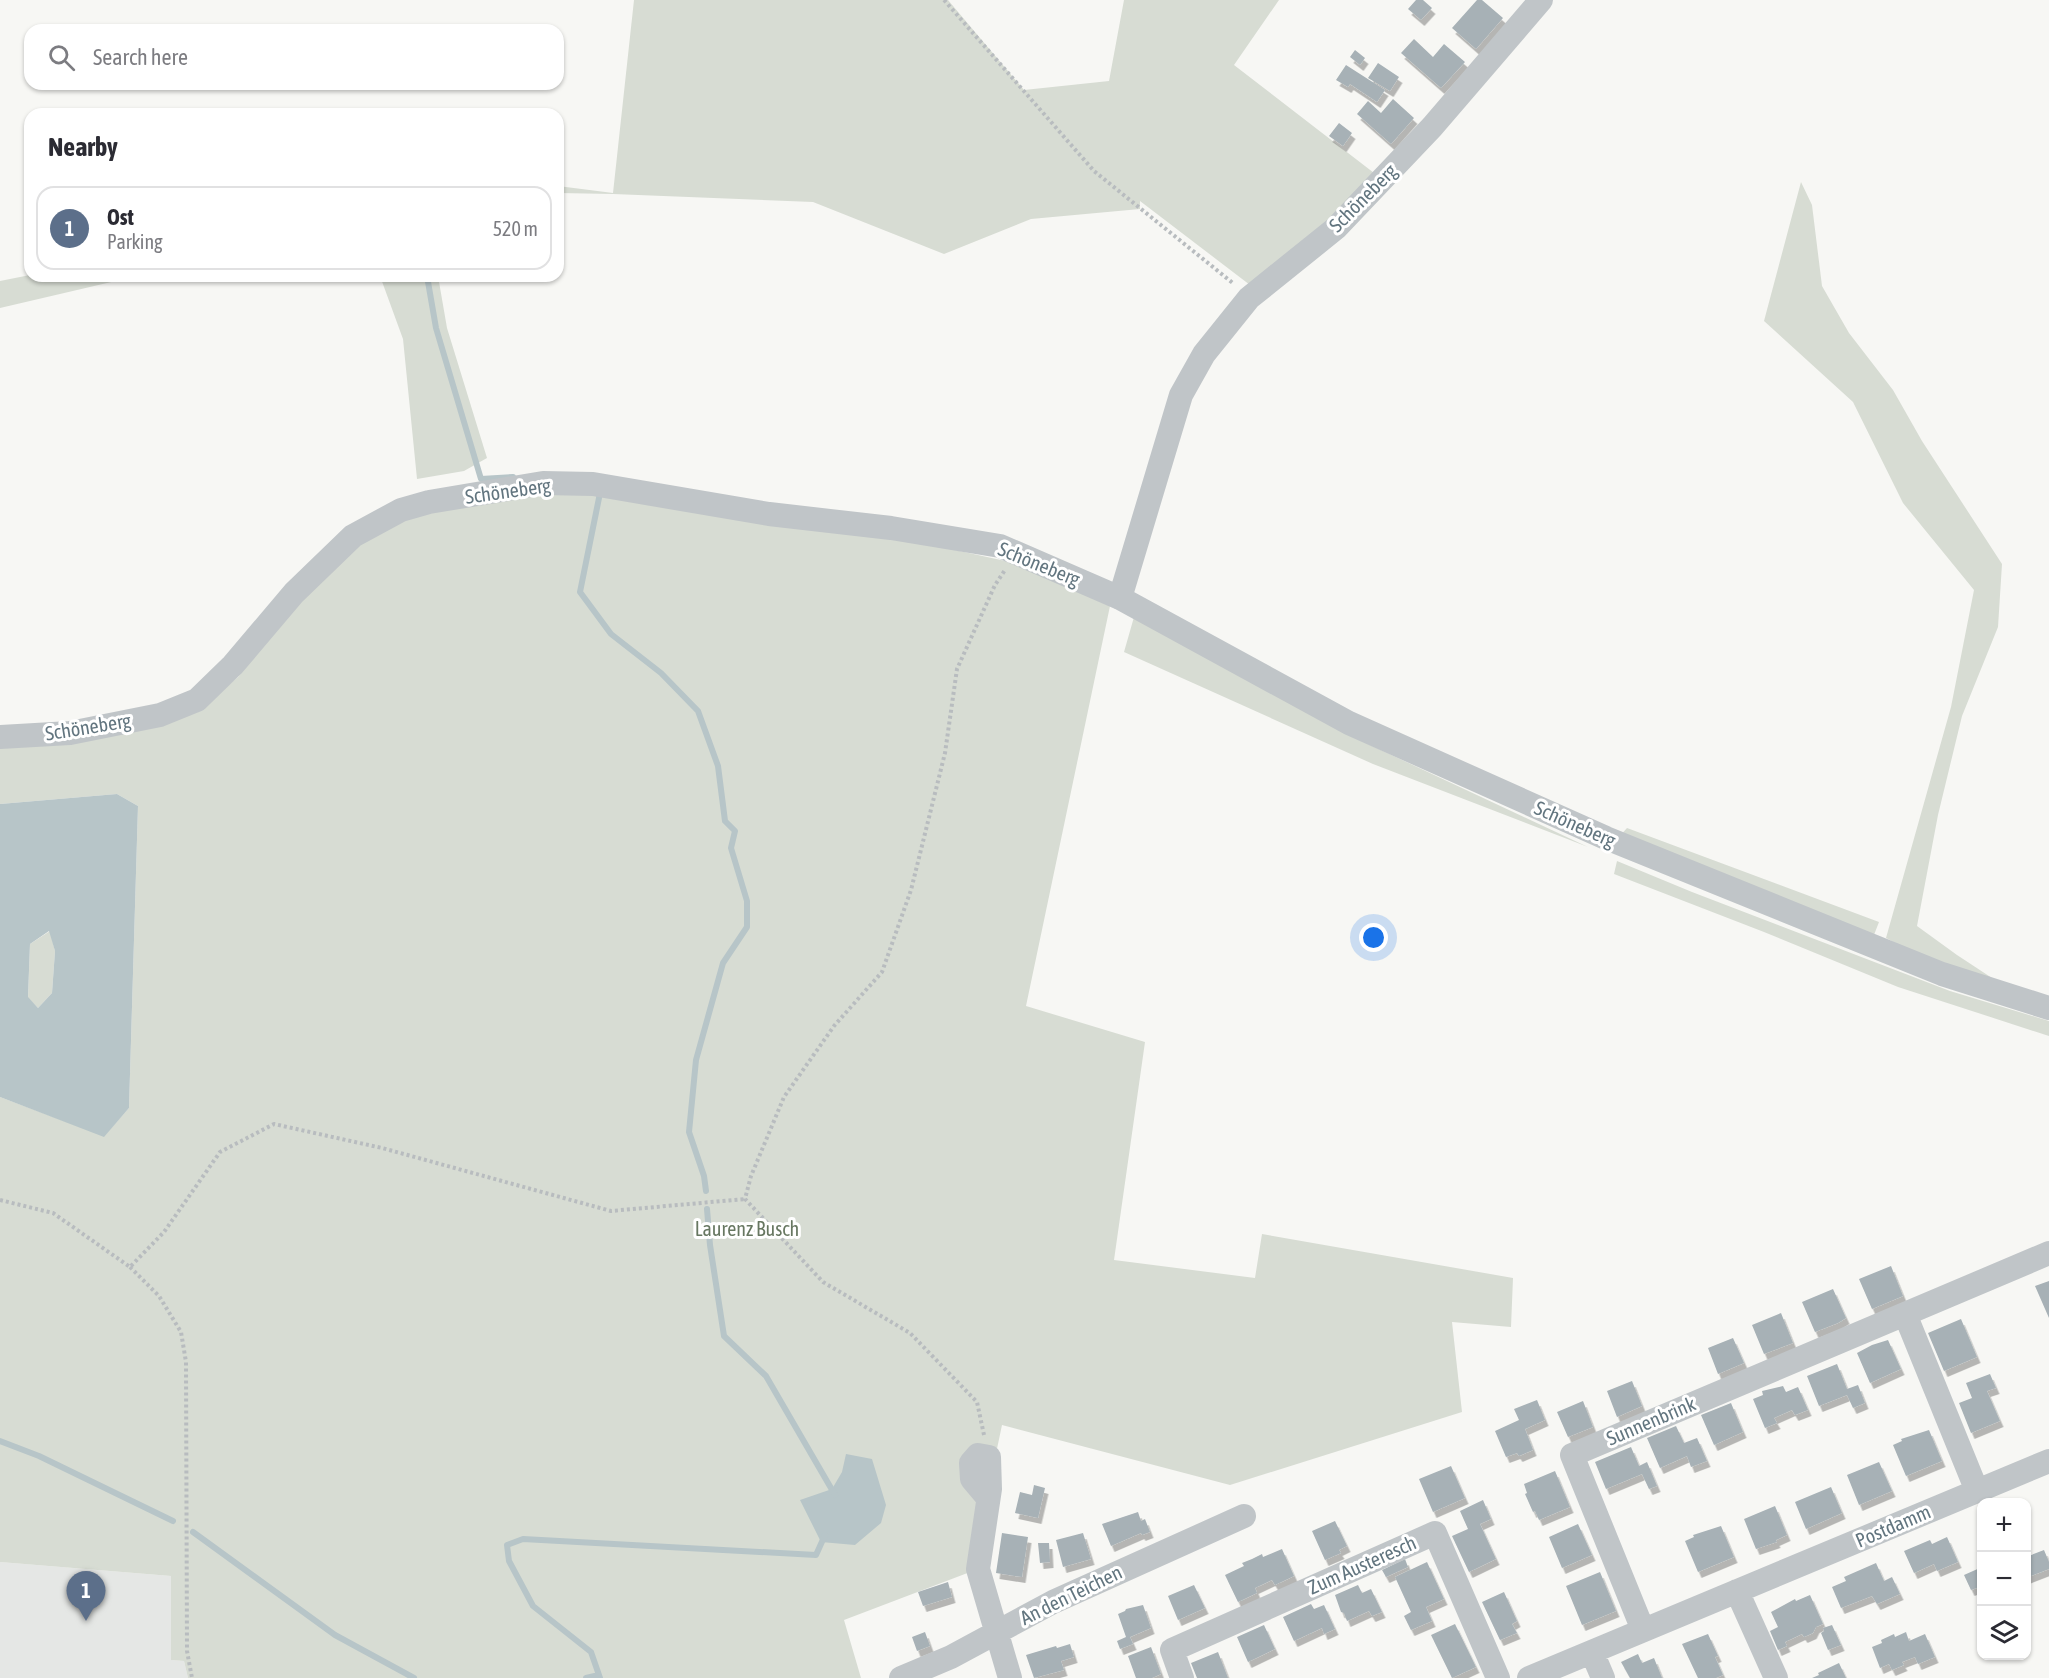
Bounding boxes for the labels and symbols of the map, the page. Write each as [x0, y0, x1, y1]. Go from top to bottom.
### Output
street label: Schöneberg [1324, 159, 1402, 236]
street label: Schöneberg [464, 473, 553, 508]
street label: Schöneberg [995, 537, 1084, 590]
street label: Schöneberg [44, 708, 133, 745]
street label: Schöneberg [1531, 796, 1620, 852]
your location [1359, 923, 1388, 952]
park label: Laurenz Busch [695, 1217, 799, 1240]
street label: Sunnenbrink [1603, 1391, 1699, 1450]
street label: Postdamm [1852, 1499, 1934, 1552]
street label: Zum Austeresch [1304, 1530, 1420, 1599]
street label: An den Teichen [1016, 1560, 1125, 1629]
pin: 1 [66, 1572, 106, 1621]

